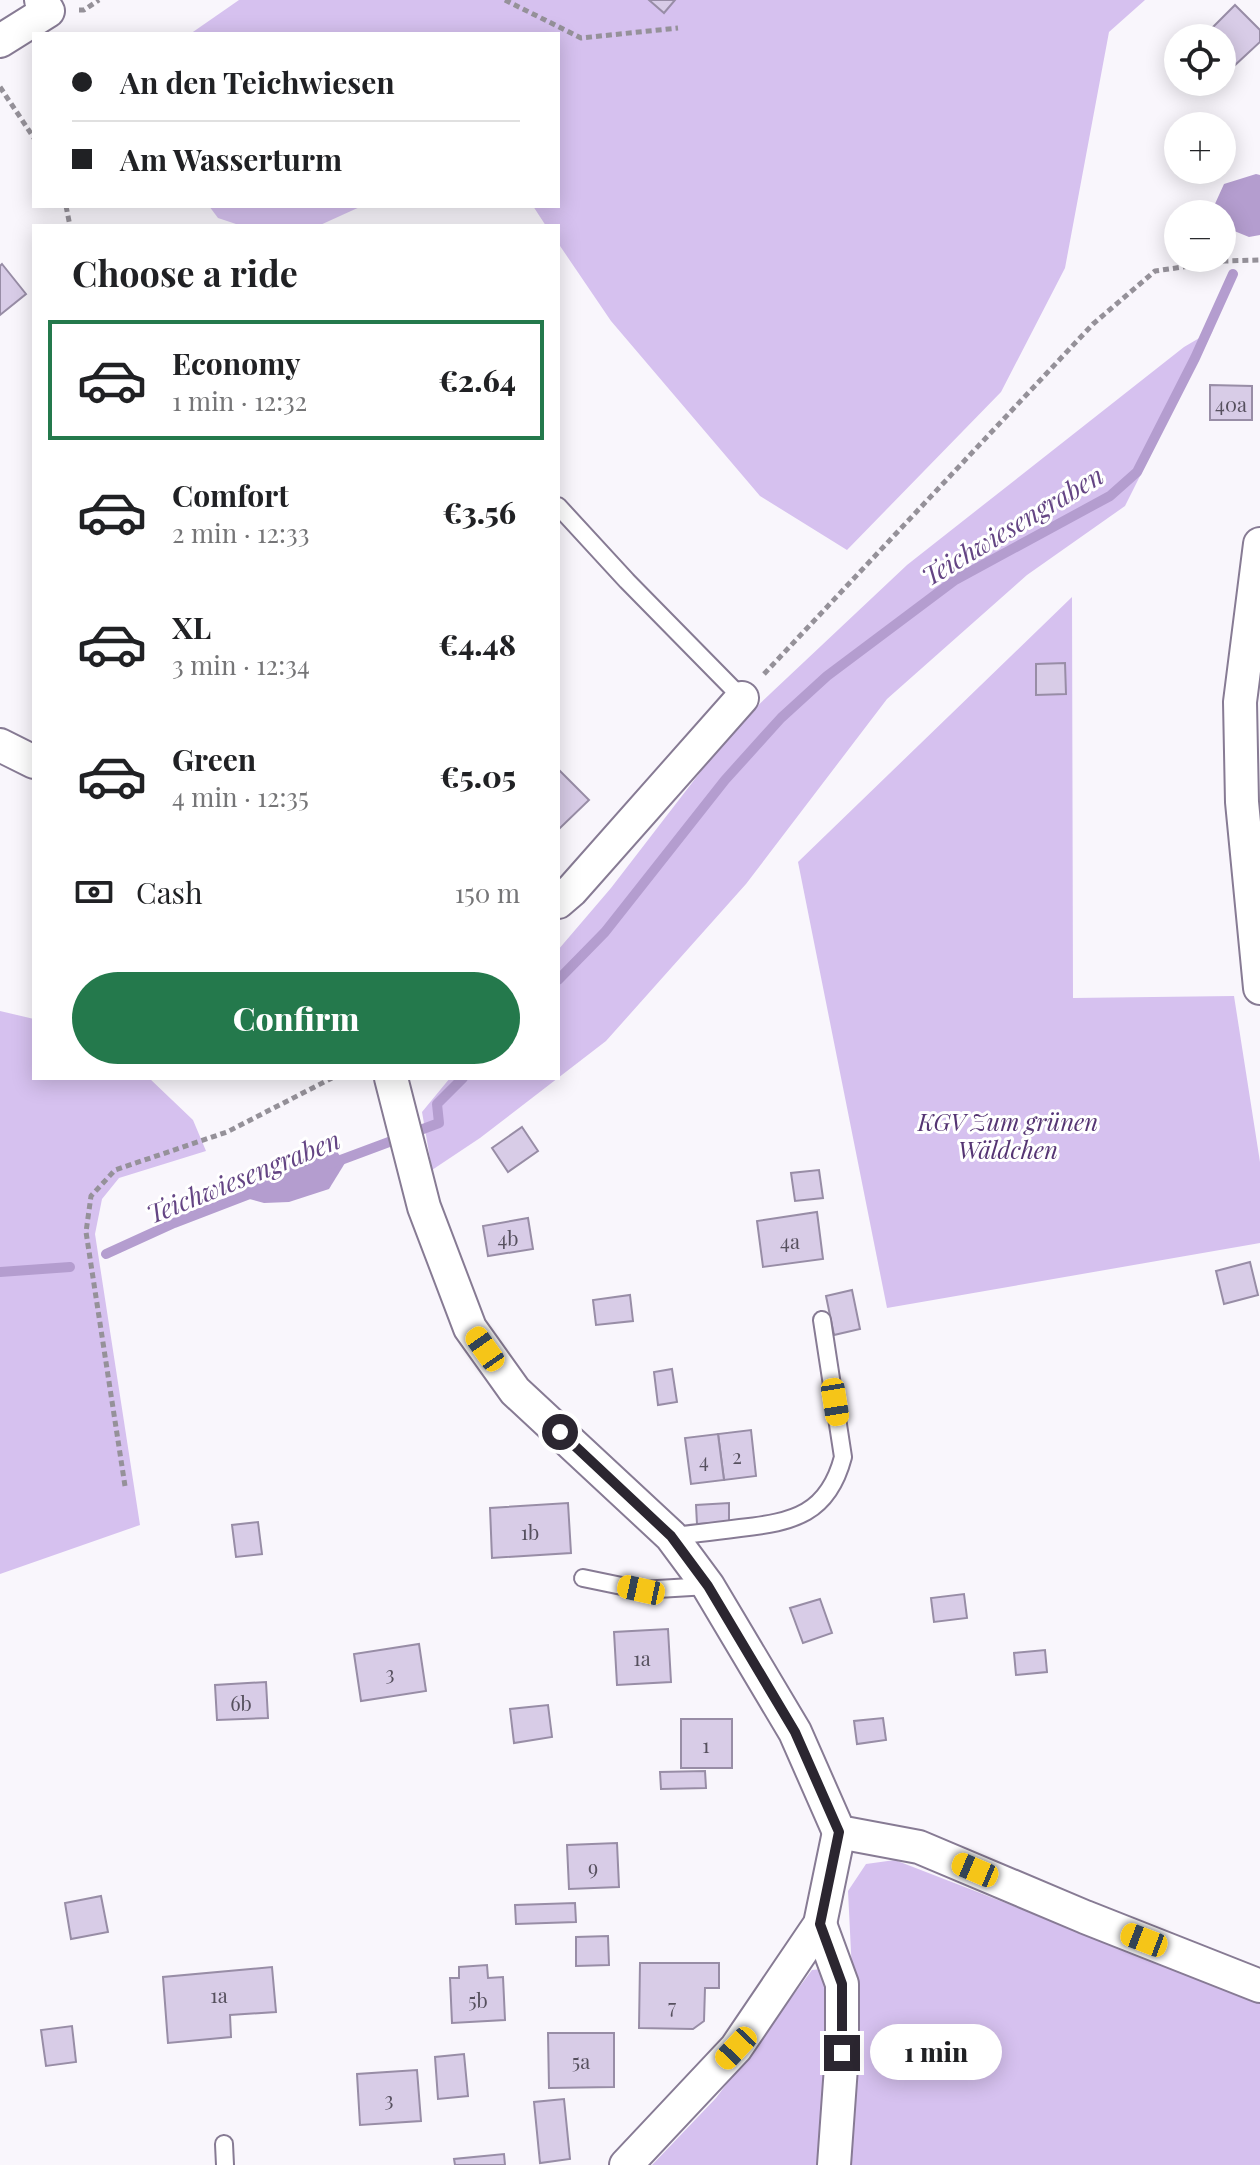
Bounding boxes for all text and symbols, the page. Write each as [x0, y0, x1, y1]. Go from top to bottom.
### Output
map controls [1164, 24, 1236, 272]
button: locate [1164, 24, 1236, 96]
text: An den Teichwiesen [120, 62, 395, 102]
button: + [1164, 112, 1236, 184]
text: Am Wasserturm [120, 139, 342, 179]
button: − [1164, 200, 1236, 272]
text: Choose a ride [72, 248, 298, 296]
text: Economy [172, 343, 301, 383]
icon: car [76, 344, 148, 416]
text: €2.64 [438, 360, 516, 400]
text: 1 min · 12:32 [172, 383, 307, 418]
house number: 40a [1215, 390, 1247, 417]
water label: Teichwiesengraben [915, 457, 1109, 593]
text: Comfort [172, 475, 289, 515]
icon: car [76, 476, 148, 548]
text: €3.56 [443, 492, 516, 532]
text: 2 min · 12:33 [172, 515, 309, 550]
text: XL [172, 607, 211, 647]
icon: car [76, 608, 148, 680]
text: €4.48 [438, 624, 516, 664]
text: 3 min · 12:34 [172, 647, 310, 682]
text: Green [172, 739, 256, 779]
icon: car [76, 740, 148, 812]
text: €5.05 [440, 756, 516, 796]
text: 4 min · 12:35 [172, 779, 309, 814]
icon: cash [72, 870, 116, 914]
text: Cash [136, 872, 203, 912]
text: 150 m [455, 875, 520, 910]
button: Confirm [72, 972, 520, 1064]
park label: KGV Zum grünen Wäldchen [917, 1105, 1098, 1165]
water label: Teichwiesengraben [141, 1121, 345, 1231]
house number: 4b [497, 1224, 519, 1251]
house number: 4a [780, 1227, 800, 1254]
car [461, 1322, 509, 1376]
car [819, 1376, 851, 1428]
route start [542, 1414, 578, 1450]
house number: 2 [732, 1442, 742, 1469]
house number: 4 [699, 1446, 709, 1473]
house number: 1b [521, 1518, 539, 1545]
car [615, 1573, 667, 1607]
house number: 1a [633, 1644, 651, 1671]
house number: 3 [385, 1659, 395, 1686]
house number: 6b [230, 1689, 252, 1716]
house number: 1 [702, 1731, 710, 1758]
car [948, 1850, 1002, 1890]
house number: 9 [588, 1853, 598, 1880]
car [1117, 1920, 1171, 1960]
house number: 1a [210, 1981, 228, 2008]
house number: 5b [468, 1986, 488, 2013]
house number: 7 [668, 1992, 676, 2019]
car [711, 2022, 761, 2074]
callout: 1 min [870, 2025, 1002, 2081]
text: 1 min [904, 2034, 968, 2069]
route end [824, 2035, 860, 2071]
house number: 5a [572, 2047, 590, 2074]
house number: 3 [384, 2085, 394, 2112]

